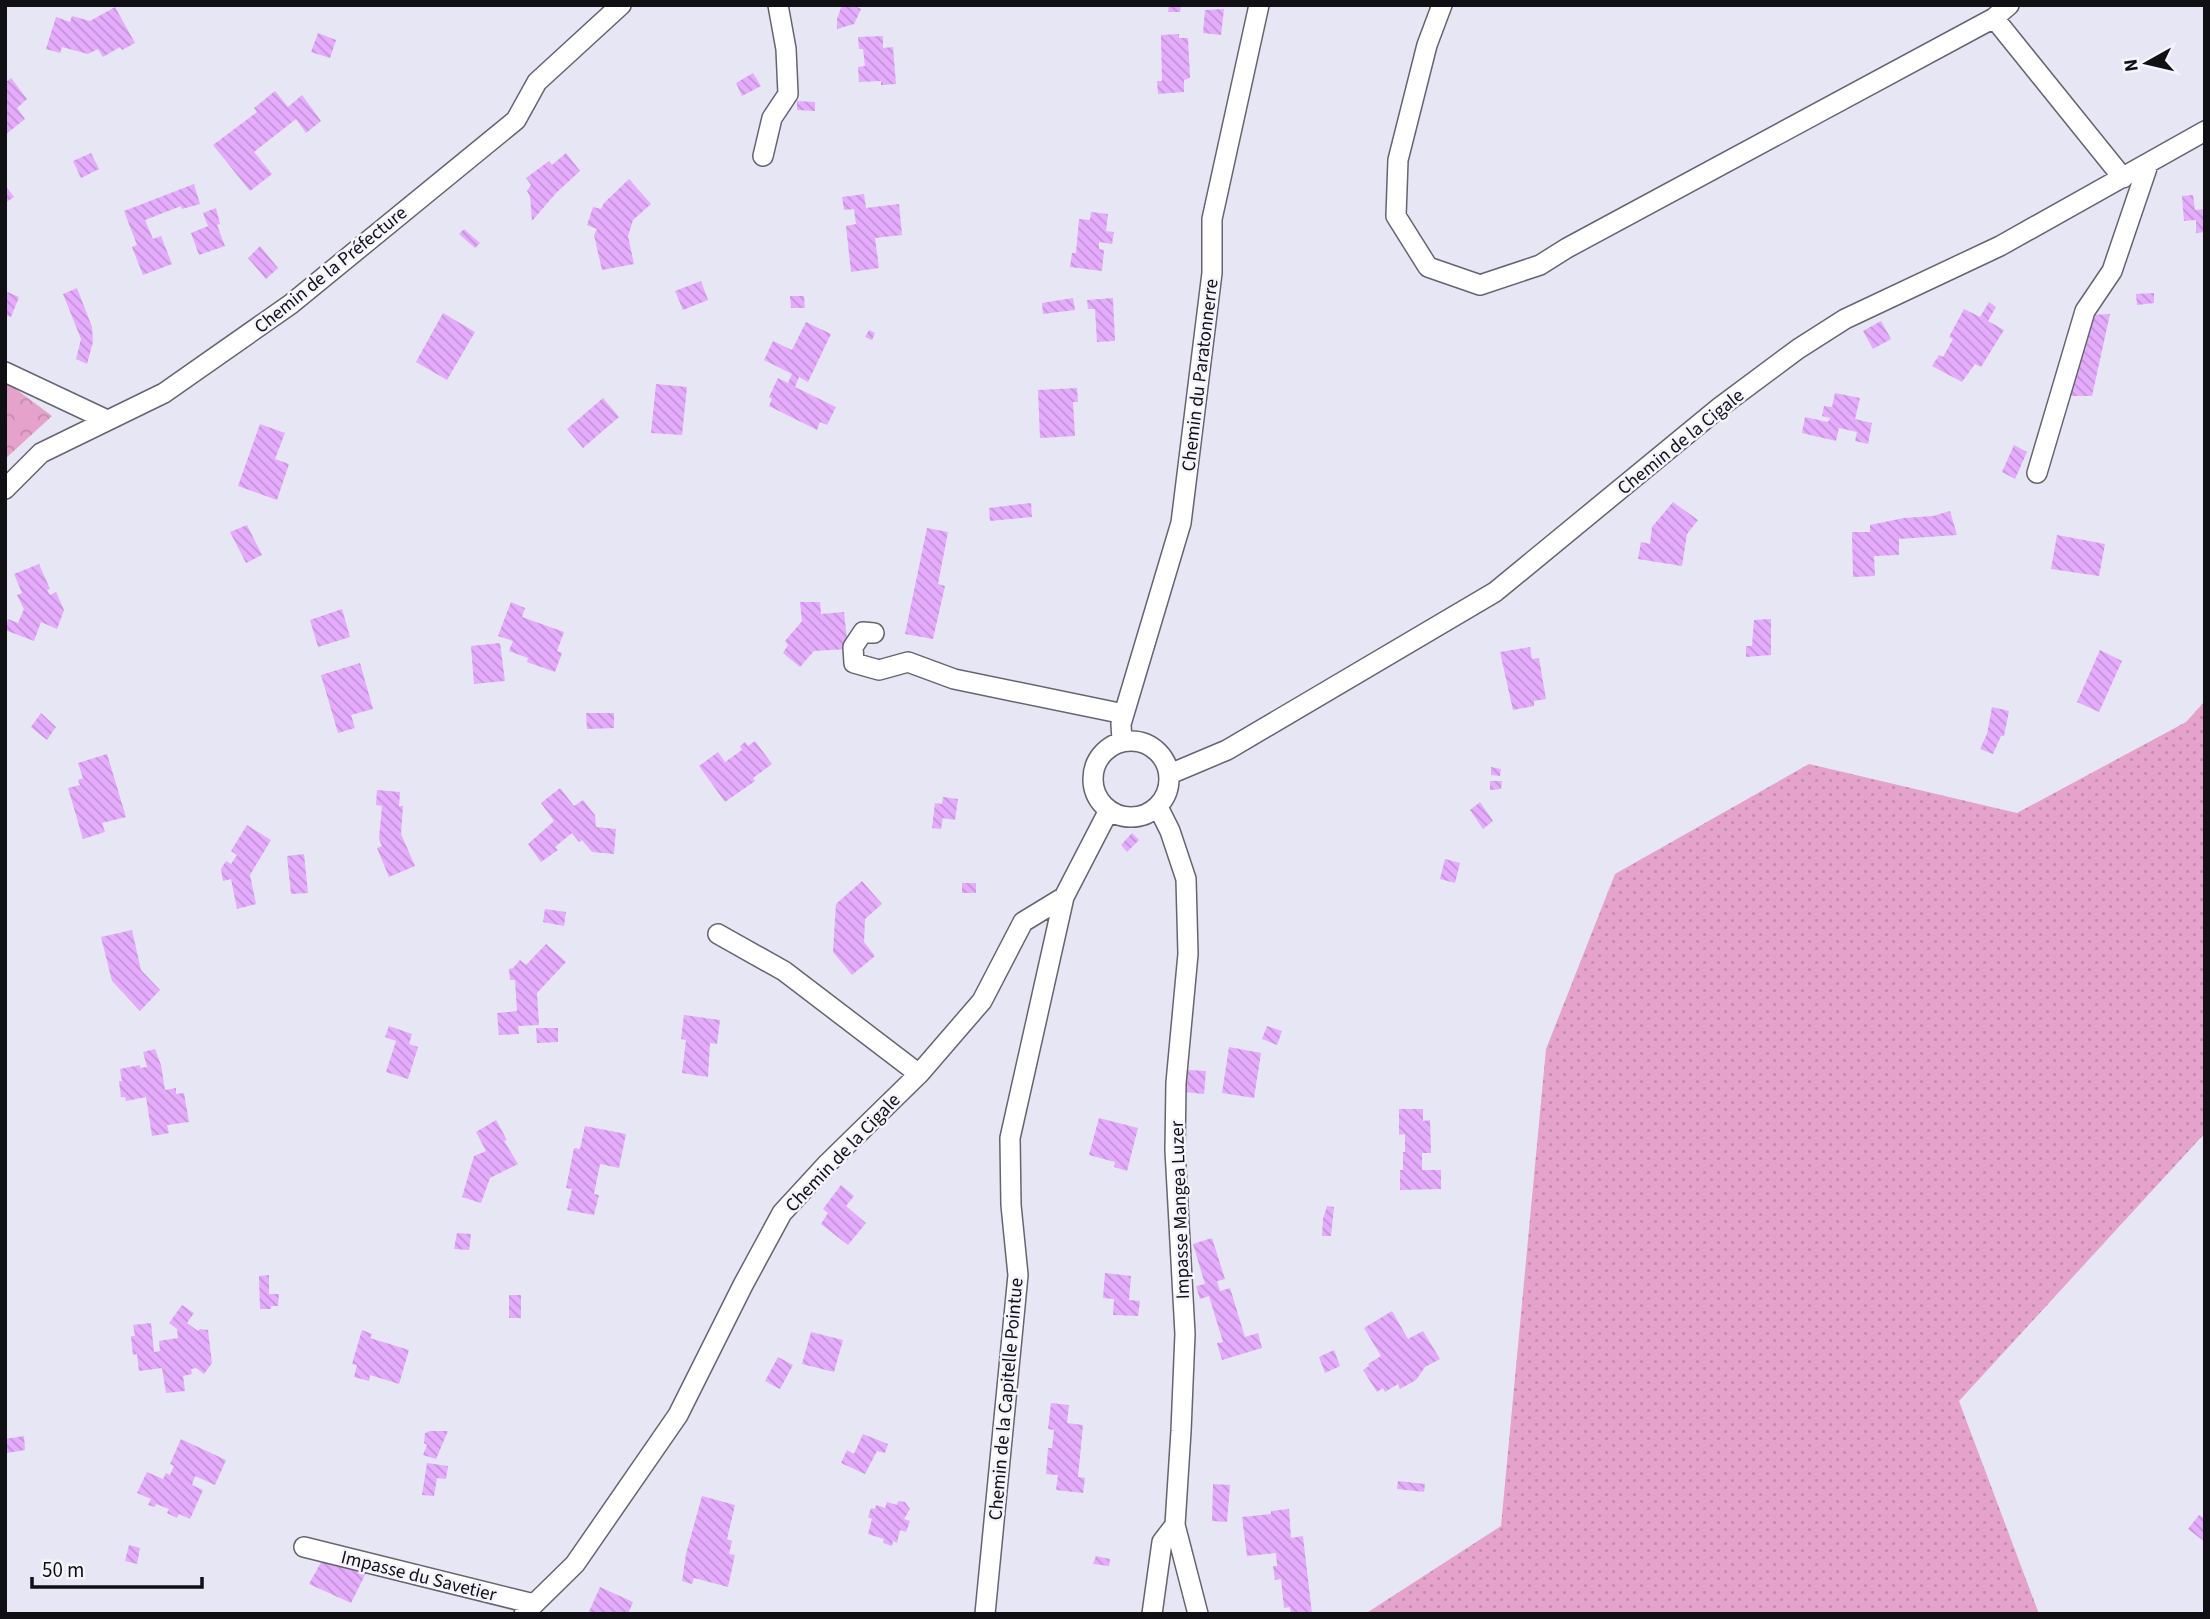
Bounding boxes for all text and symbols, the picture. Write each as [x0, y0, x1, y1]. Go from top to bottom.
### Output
north arrow [2112, 28, 2182, 98]
text: N [2117, 57, 2146, 73]
street label: Chemin de la Préfecture [249, 200, 413, 340]
street label: Chemin du Paratonnerre [1175, 277, 1226, 473]
street label: Chemin de la Cigale [1612, 383, 1750, 502]
street label: Chemin de la Cigale [779, 1088, 907, 1218]
street label: Impasse Mangea Luzer [1164, 1120, 1197, 1300]
street label: Chemin de la Capitelle Pointue [982, 1277, 1031, 1521]
street label: Impasse du Savetier [338, 1544, 500, 1609]
scale bar [32, 1546, 201, 1590]
text: 50 m [42, 1555, 84, 1585]

